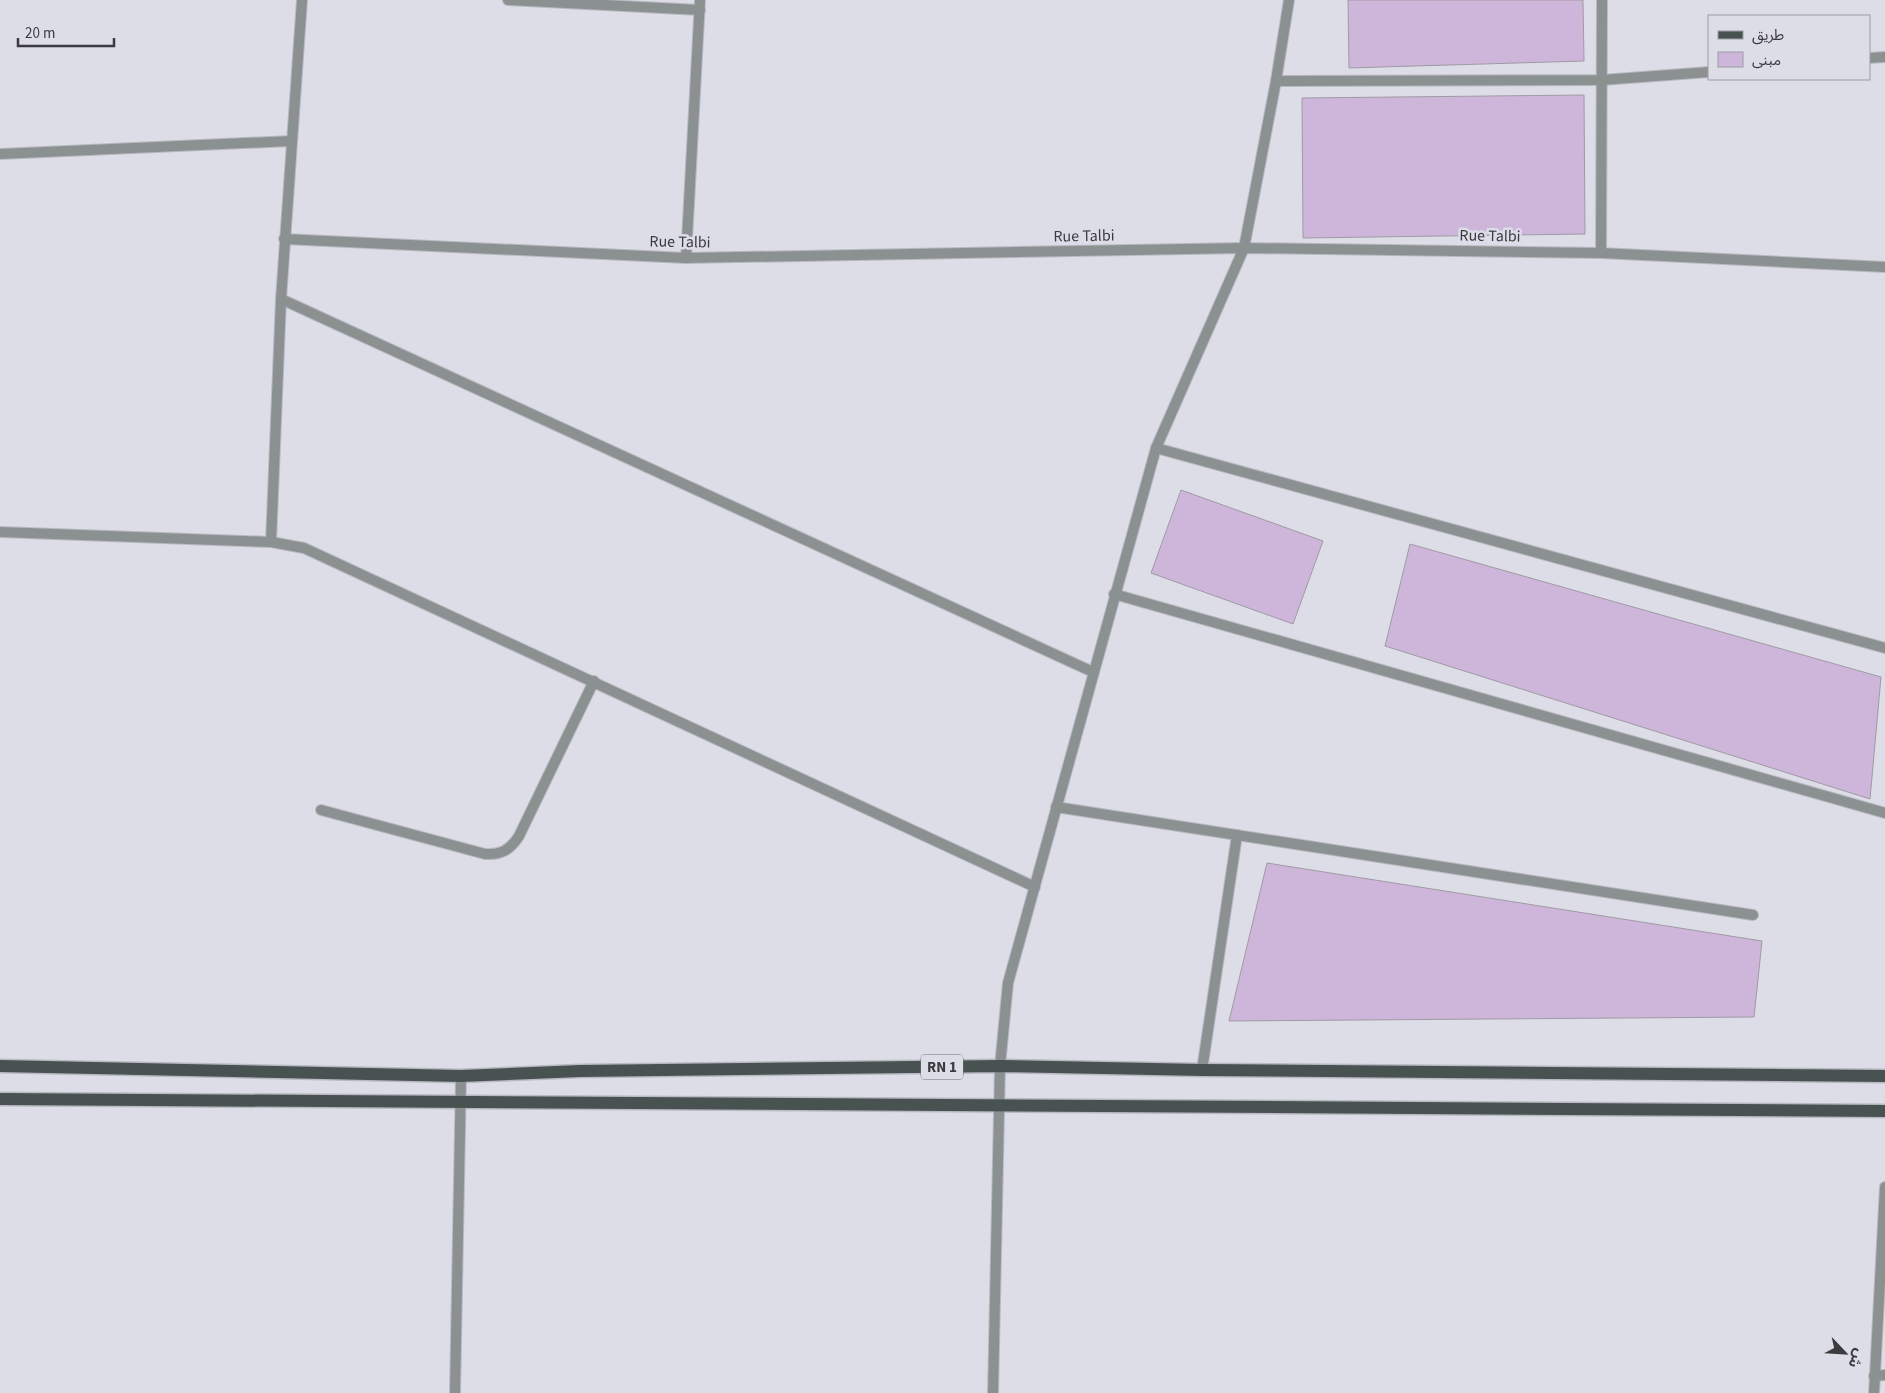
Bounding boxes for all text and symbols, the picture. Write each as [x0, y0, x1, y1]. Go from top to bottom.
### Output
scale bar [18, 15, 114, 47]
legend [1708, 15, 1870, 80]
text: 20 m [25, 23, 55, 44]
text: طريق [1752, 25, 1784, 46]
text: مبنى [1752, 50, 1781, 71]
street label: Rue Talbi [1053, 224, 1115, 248]
street label: Rue Talbi [1459, 224, 1521, 248]
street label: Rue Talbi [649, 230, 711, 254]
road number: RN 1 [921, 1054, 963, 1080]
north arrow [1820, 1328, 1870, 1378]
text: ش [1843, 1345, 1869, 1371]

